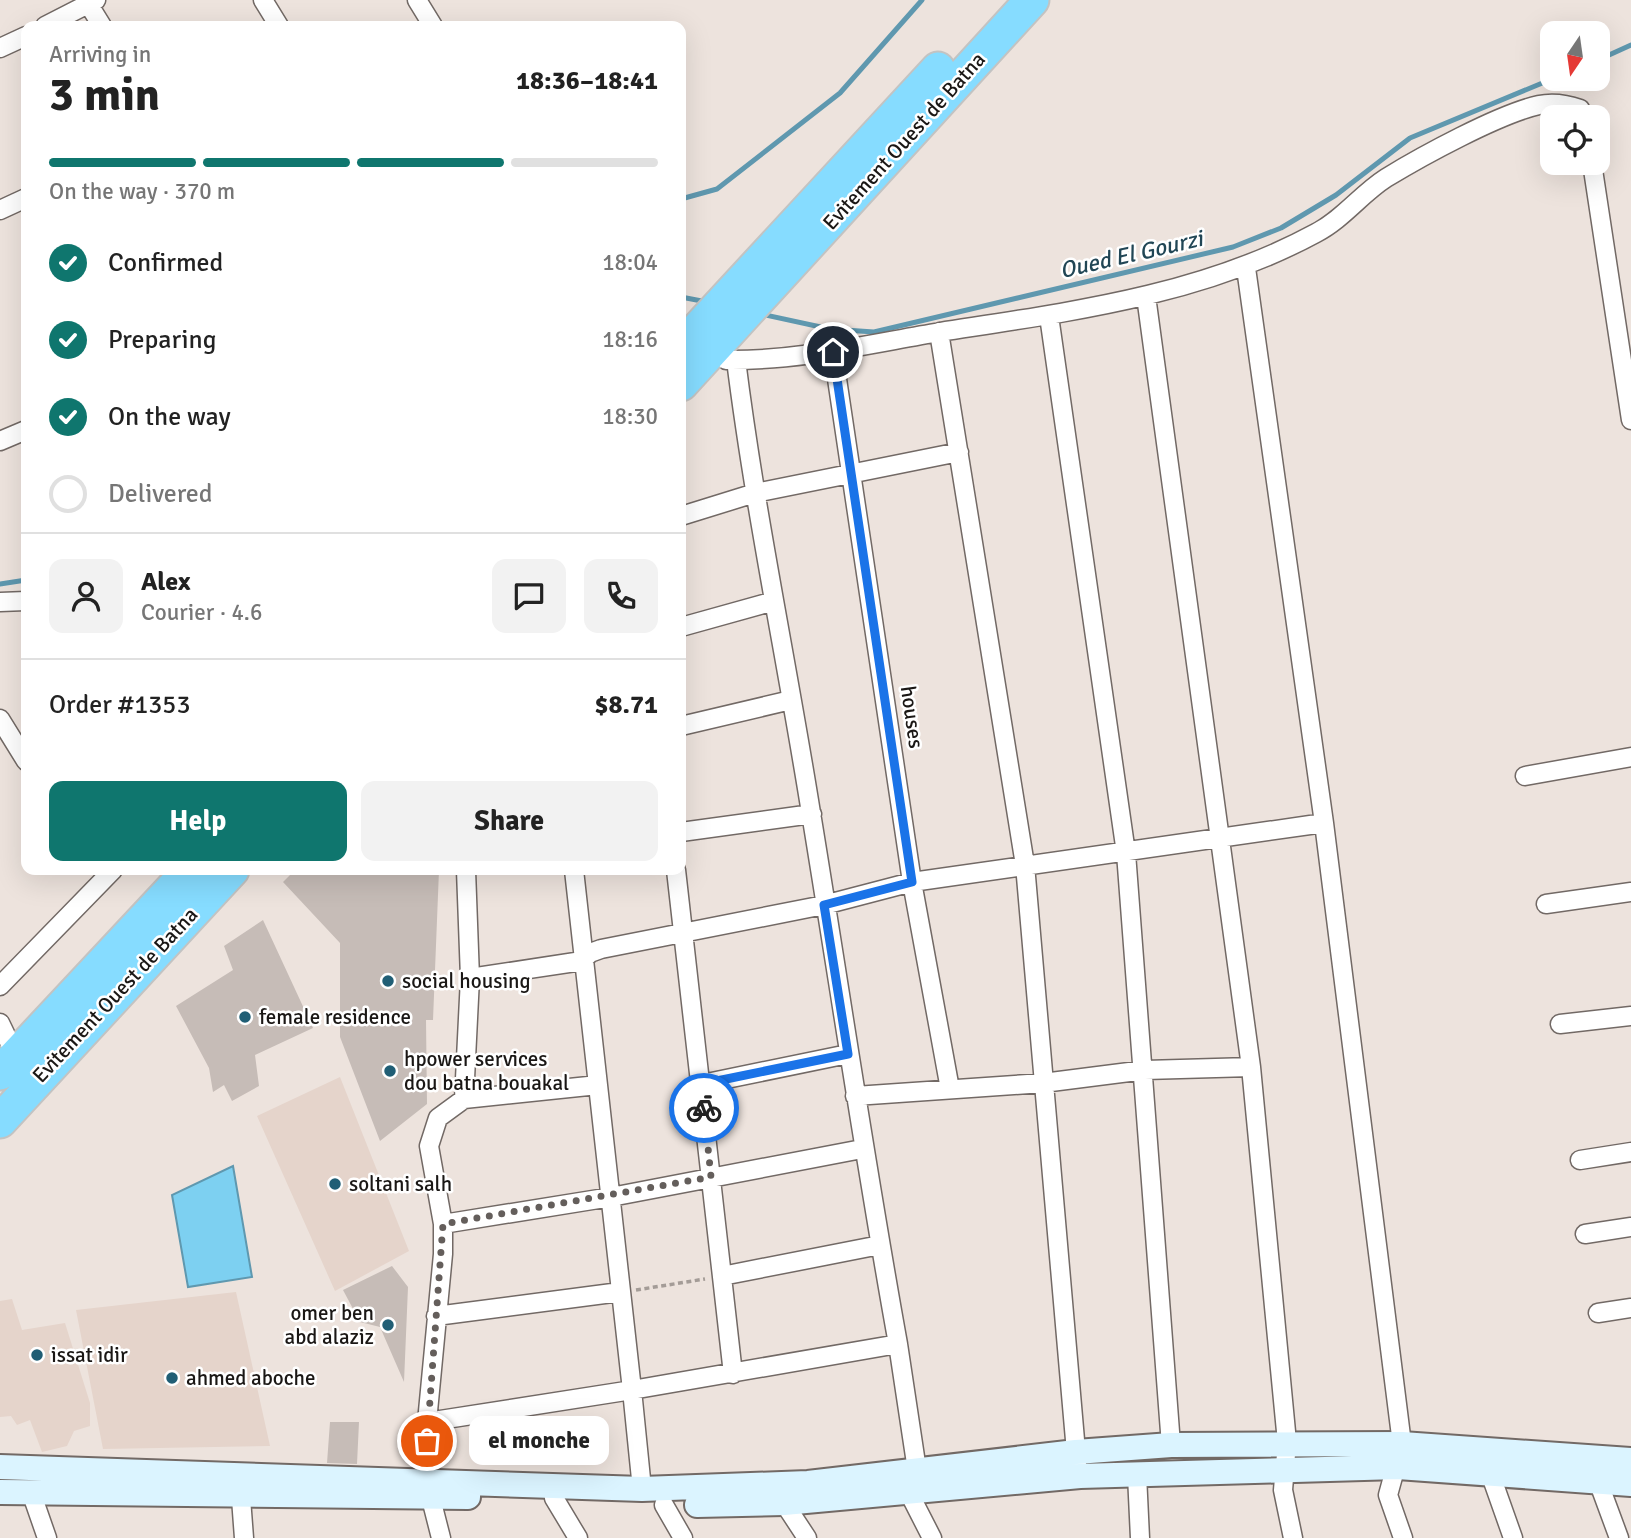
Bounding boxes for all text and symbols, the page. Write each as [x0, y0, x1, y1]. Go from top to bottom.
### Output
north arrow [1540, 21, 1610, 91]
map controls [1540, 21, 1610, 175]
text: Arriving in [49, 40, 151, 69]
street label: Evitement Ouest de Batna [817, 47, 991, 235]
text: 18:36–18:41 [516, 65, 658, 97]
text: 3 min [49, 67, 160, 123]
button: locate [1540, 105, 1610, 175]
text: On the way · 370 m [49, 177, 235, 206]
water label: Oued El Gourzi [1057, 223, 1208, 285]
icon: check [49, 244, 87, 282]
text: Confirmed [108, 247, 223, 279]
text: 18:04 [602, 248, 658, 277]
icon: check [49, 321, 87, 359]
pin [803, 322, 863, 382]
text: Preparing [108, 324, 216, 356]
text: 18:16 [602, 325, 658, 354]
icon: home [814, 333, 852, 371]
icon: check [49, 398, 87, 436]
text: On the way [108, 401, 231, 433]
text: 18:30 [602, 402, 658, 431]
text: Delivered [108, 478, 213, 510]
button: person [49, 559, 123, 633]
button: chat [492, 559, 566, 633]
button: phone [584, 559, 658, 633]
text: Alex [141, 566, 191, 598]
text: Courier · 4.6 [141, 598, 262, 627]
street label: houses [895, 684, 929, 750]
text: Order #1353 [49, 689, 190, 721]
text: $8.71 [594, 689, 658, 721]
button: Help [49, 781, 347, 861]
button: Share [361, 781, 658, 861]
street label: Evitement Ouest de Batna [27, 902, 203, 1088]
place label: social housing [402, 968, 531, 994]
marker: social housing [380, 973, 396, 989]
place label: female residence [259, 1004, 411, 1030]
marker: female residence [237, 1009, 253, 1025]
place label: hpower services dou batna bouakal [404, 1046, 569, 1096]
marker: hpower services dou batna bouakal [382, 1063, 398, 1079]
courier [669, 1073, 739, 1143]
icon: bike [685, 1089, 723, 1127]
place label: soltani salh [349, 1171, 452, 1197]
marker: soltani salh [327, 1176, 343, 1192]
place label: omer ben abd alaziz [285, 1300, 374, 1350]
marker: omer ben abd alaziz [380, 1317, 396, 1333]
place label: issat idir [51, 1342, 128, 1368]
marker: issat idir [29, 1347, 45, 1363]
place label: ahmed aboche [186, 1365, 316, 1391]
marker: ahmed aboche [164, 1370, 180, 1386]
pin [397, 1411, 457, 1471]
callout: el monche [469, 1416, 609, 1466]
icon: bag [408, 1422, 446, 1460]
text: el monche [488, 1426, 590, 1455]

